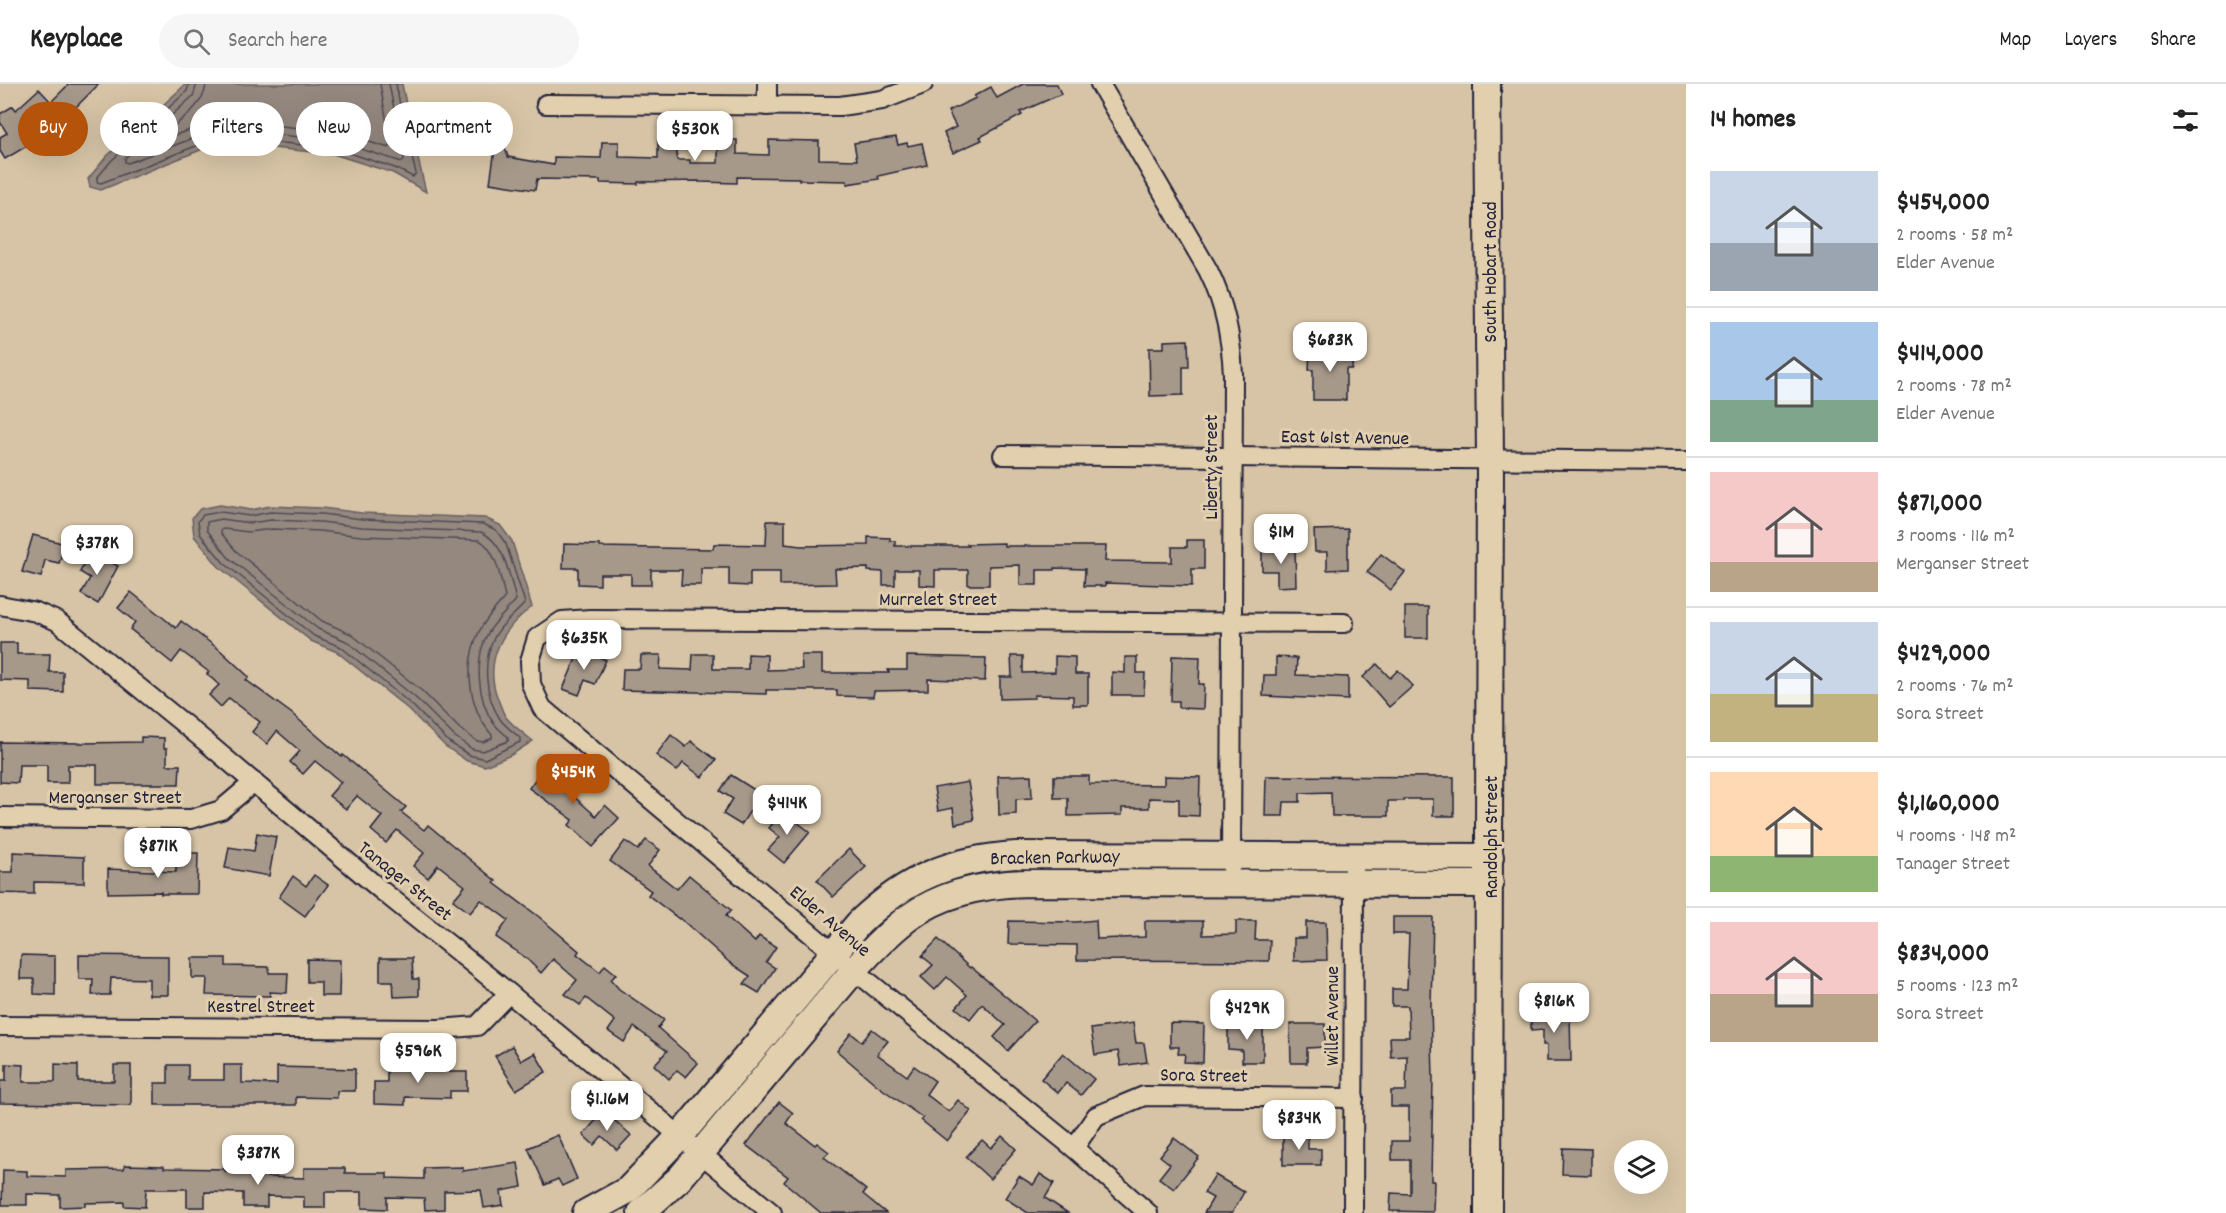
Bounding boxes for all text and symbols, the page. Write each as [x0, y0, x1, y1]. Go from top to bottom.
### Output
search box [159, 14, 579, 68]
text: Keyplace [30, 21, 123, 61]
icon: search [180, 25, 213, 58]
text: Search here [228, 26, 327, 57]
text: Map [2000, 26, 2031, 56]
text: Layers [2064, 26, 2117, 56]
text: Share [2150, 26, 2196, 56]
chip: Buy [18, 102, 88, 156]
chip: Rent [100, 102, 178, 156]
chip: Filters [190, 102, 284, 156]
chip: New [296, 102, 371, 156]
chip: Apartment [383, 102, 513, 156]
text: 14 homes [1710, 102, 1796, 139]
icon: filters [2169, 104, 2202, 137]
pin: $530K [653, 111, 737, 162]
text: $530K [671, 116, 719, 144]
text: $454,000 [1896, 185, 1990, 222]
icon: home [1758, 195, 1830, 267]
street label: South Hobart Road [1478, 201, 1506, 343]
text: 2 rooms · 58 m² [1896, 222, 2013, 250]
text: Elder Avenue [1896, 250, 1995, 278]
pin: $683K [1288, 322, 1372, 373]
text: $683K [1307, 327, 1353, 355]
text: $414,000 [1896, 336, 1984, 373]
icon: home [1758, 346, 1830, 418]
text: 2 rooms · 78 m² [1896, 373, 2012, 401]
text: Elder Avenue [1896, 401, 1995, 429]
street label: Liberty Street [1199, 414, 1227, 520]
street label: East 61st Avenue [1281, 424, 1409, 454]
text: $871,000 [1896, 486, 1983, 523]
icon: home [1758, 496, 1830, 568]
pin: $1M [1252, 514, 1310, 565]
text: $1M [1268, 519, 1294, 547]
text: 3 rooms · 116 m² [1896, 523, 2015, 551]
pin: $378K [55, 525, 139, 576]
text: $378K [75, 530, 119, 558]
text: Merganser Street [1896, 551, 2029, 579]
street label: Murrelet Street [879, 587, 997, 615]
pin: $635K [542, 620, 626, 671]
text: $635K [560, 625, 608, 653]
text: $429,000 [1896, 636, 1991, 673]
icon: home [1758, 646, 1830, 718]
text: 2 rooms · 76 m² [1896, 673, 2014, 701]
text: Sora Street [1896, 701, 1984, 729]
pin: $454K [531, 754, 615, 805]
text: $454K [550, 759, 596, 787]
street label: Randolph Street [1479, 776, 1507, 898]
street label: Merganser Street [48, 785, 182, 813]
pin: $414K [745, 785, 829, 836]
text: $1,160,000 [1896, 786, 2000, 823]
text: $414K [767, 790, 807, 818]
icon: home [1758, 796, 1830, 868]
text: 4 rooms · 148 m² [1896, 823, 2016, 851]
pin: $871K [116, 828, 200, 879]
text: $871K [138, 833, 178, 861]
street label: Tanager Street [351, 836, 457, 929]
street label: Bracken Parkway [990, 844, 1121, 874]
text: Tanager Street [1896, 851, 2010, 879]
street label: Elder Avenue [782, 880, 876, 965]
text: $834,000 [1896, 936, 1989, 973]
icon: home [1758, 946, 1830, 1018]
street label: Willet Avenue [1320, 966, 1348, 1066]
text: 5 rooms · 123 m² [1896, 973, 2019, 1001]
pin: $816K [1512, 983, 1596, 1034]
text: $816K [1533, 988, 1575, 1016]
pin: $429K [1205, 990, 1289, 1041]
street label: Kestrel Street [207, 994, 315, 1022]
text: $429K [1224, 995, 1270, 1023]
text: Sora Street [1896, 1001, 1984, 1029]
pin: $596K [376, 1033, 460, 1084]
text: $596K [394, 1038, 442, 1066]
street label: Sora Street [1160, 1062, 1248, 1092]
pin: $1.16M [558, 1081, 656, 1132]
text: $1.16M [585, 1086, 629, 1114]
pin: $834K [1257, 1100, 1341, 1151]
text: $834K [1277, 1105, 1321, 1133]
pin: $387K [216, 1135, 300, 1186]
text: $387K [236, 1140, 280, 1168]
map controls [1614, 1140, 1668, 1194]
button: layers [1614, 1140, 1668, 1194]

